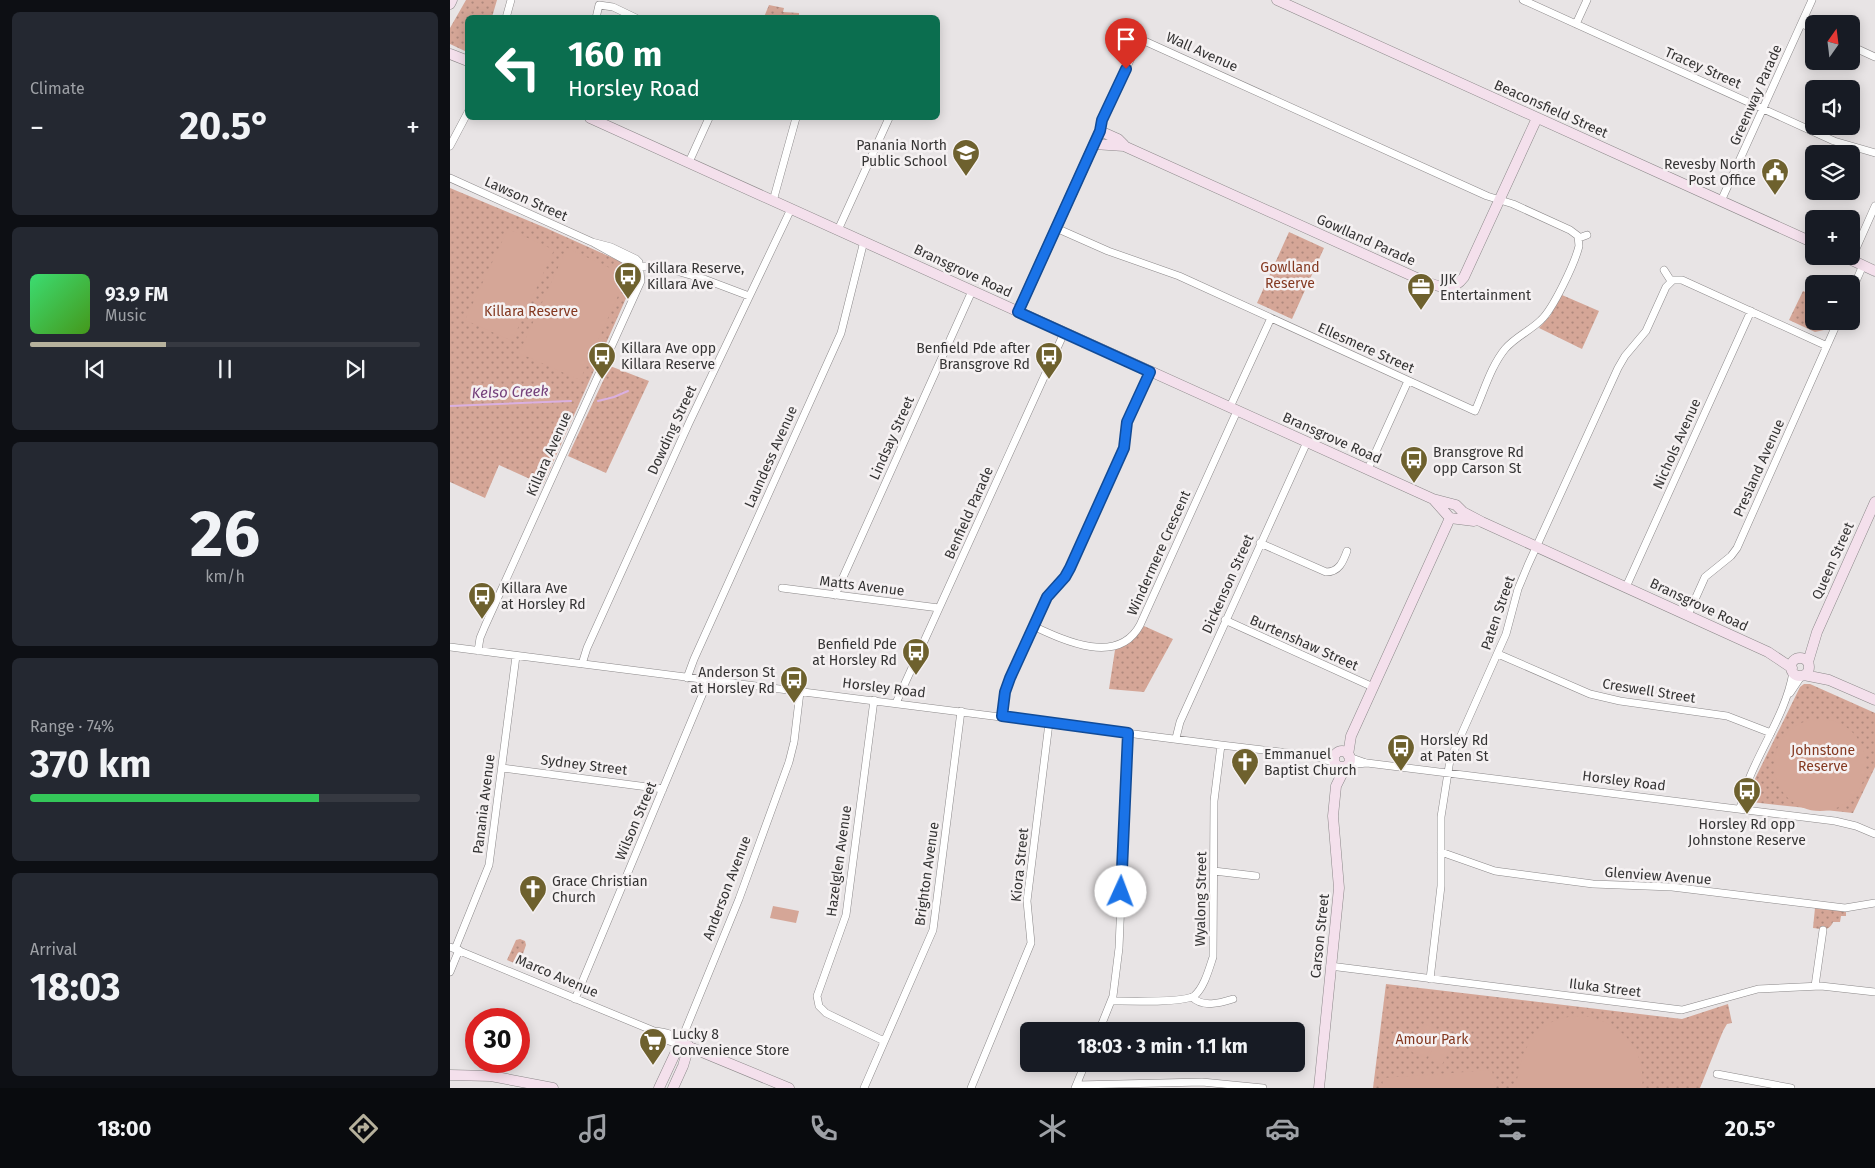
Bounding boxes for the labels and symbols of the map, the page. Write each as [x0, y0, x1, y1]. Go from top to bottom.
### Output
north arrow [1805, 15, 1860, 70]
pin [1105, 18, 1147, 69]
street label: Wall Avenue [1163, 29, 1241, 75]
street label: Greenway Parade [1726, 42, 1786, 148]
street label: Tracey Street [1662, 44, 1745, 93]
street label: Beaconsfield Street [1491, 76, 1611, 142]
place label: Panania North Public School [856, 137, 947, 170]
school or university icon: Panania North Public School [951, 138, 981, 177]
place label: Revesby North Post Office [1664, 156, 1756, 189]
public building icon: Revesby North Post Office [1760, 157, 1790, 196]
street label: Lawson Street [482, 173, 571, 225]
street label: Gowlland Parade [1314, 211, 1418, 269]
street label: Bransgrove Road [911, 241, 1015, 301]
park label: Gowlland Reserve [1260, 259, 1320, 292]
place label: Killara Reserve, Killara Ave [647, 260, 744, 293]
bus stop icon: Killara Reserve, Killara Ave [613, 261, 643, 300]
place label: JJK Entertainment [1440, 271, 1532, 304]
office icon: JJK Entertainment [1406, 272, 1436, 311]
park label: Killara Reserve [484, 303, 578, 320]
street label: Ellesmere Street [1315, 319, 1418, 377]
place label: Killara Ave opp Killara Reserve [621, 340, 716, 373]
place label: Benfield Pde after Bransgrove Rd [916, 340, 1031, 373]
bus stop icon: Killara Ave opp Killara Reserve [587, 341, 617, 380]
bus stop icon: Benfield Pde after Bransgrove Rd [1034, 341, 1064, 380]
water label: Kelso Creek [471, 382, 549, 402]
street label: Dowding Street [644, 382, 701, 477]
street label: Lindsay Street [866, 393, 918, 483]
street label: Nichols Avenue [1649, 396, 1705, 492]
street label: Laundess Avenue [741, 403, 801, 511]
street label: Killara Avenue [523, 409, 575, 499]
street label: Bransgrove Road [1280, 409, 1384, 467]
street label: Presland Avenue [1730, 416, 1788, 520]
place label: Bransgrove Rd opp Carson St [1433, 444, 1524, 477]
bus stop icon: Bransgrove Rd opp Carson St [1399, 445, 1429, 484]
street label: Benfield Parade [941, 464, 997, 562]
street label: Windermere Crescent [1124, 487, 1195, 618]
street label: Queen Street [1808, 519, 1858, 602]
street label: Dickenson Street [1198, 531, 1258, 636]
street label: Matts Avenue [819, 572, 905, 600]
street label: Paten Street [1477, 573, 1519, 652]
street label: Bransgrove Road [1647, 575, 1751, 635]
place label: Killara Ave at Horsley Rd [501, 580, 586, 613]
bus stop icon: Killara Ave at Horsley Rd [467, 581, 497, 620]
street label: Burtenshaw Street [1247, 611, 1362, 675]
place label: Benfield Pde at Horsley Rd [812, 636, 897, 669]
bus stop icon: Benfield Pde at Horsley Rd [901, 637, 931, 676]
place label: Anderson St at Horsley Rd [690, 664, 776, 697]
bus stop icon: Anderson St at Horsley Rd [779, 665, 809, 704]
street label: Horsley Road [841, 674, 927, 702]
street label: Creswell Street [1601, 675, 1698, 707]
place label: Horsley Rd at Paten St [1420, 732, 1489, 765]
bus stop icon: Horsley Rd at Paten St [1386, 733, 1416, 772]
park label: Johnstone Reserve [1791, 742, 1855, 775]
place label: Emmanuel Baptist Church [1264, 746, 1357, 779]
church icon: Emmanuel Baptist Church [1230, 747, 1260, 786]
street label: Sydney Street [540, 751, 629, 779]
street label: Panania Avenue [469, 753, 499, 855]
street label: Horsley Road [1581, 767, 1667, 795]
bus stop icon: Horsley Rd opp Johnstone Reserve [1732, 776, 1762, 815]
street label: Wilson Street [612, 778, 661, 863]
street label: Hazelglen Avenue [823, 804, 855, 918]
place label: Horsley Rd opp Johnstone Reserve [1688, 816, 1806, 849]
street label: Brighton Avenue [911, 821, 943, 927]
street label: Kiora Street [1008, 826, 1032, 903]
street label: Anderson Avenue [699, 833, 755, 943]
street label: Wyalong Street [1192, 850, 1210, 947]
street label: Glenview Avenue [1604, 864, 1712, 888]
position arrow [1094, 865, 1146, 917]
place label: Grace Christian Church [552, 873, 648, 906]
church icon: Grace Christian Church [518, 874, 548, 913]
street label: Carson Street [1307, 892, 1333, 979]
street label: Marco Avenue [513, 951, 601, 1001]
street label: Iluka Street [1568, 975, 1643, 1001]
speed limit sign: 30 [465, 1008, 530, 1073]
place label: Lucky 8 Convenience Store [672, 1026, 789, 1059]
supermarket icon: Lucky 8 Convenience Store [638, 1027, 668, 1066]
park label: Amour Park [1395, 1031, 1469, 1048]

